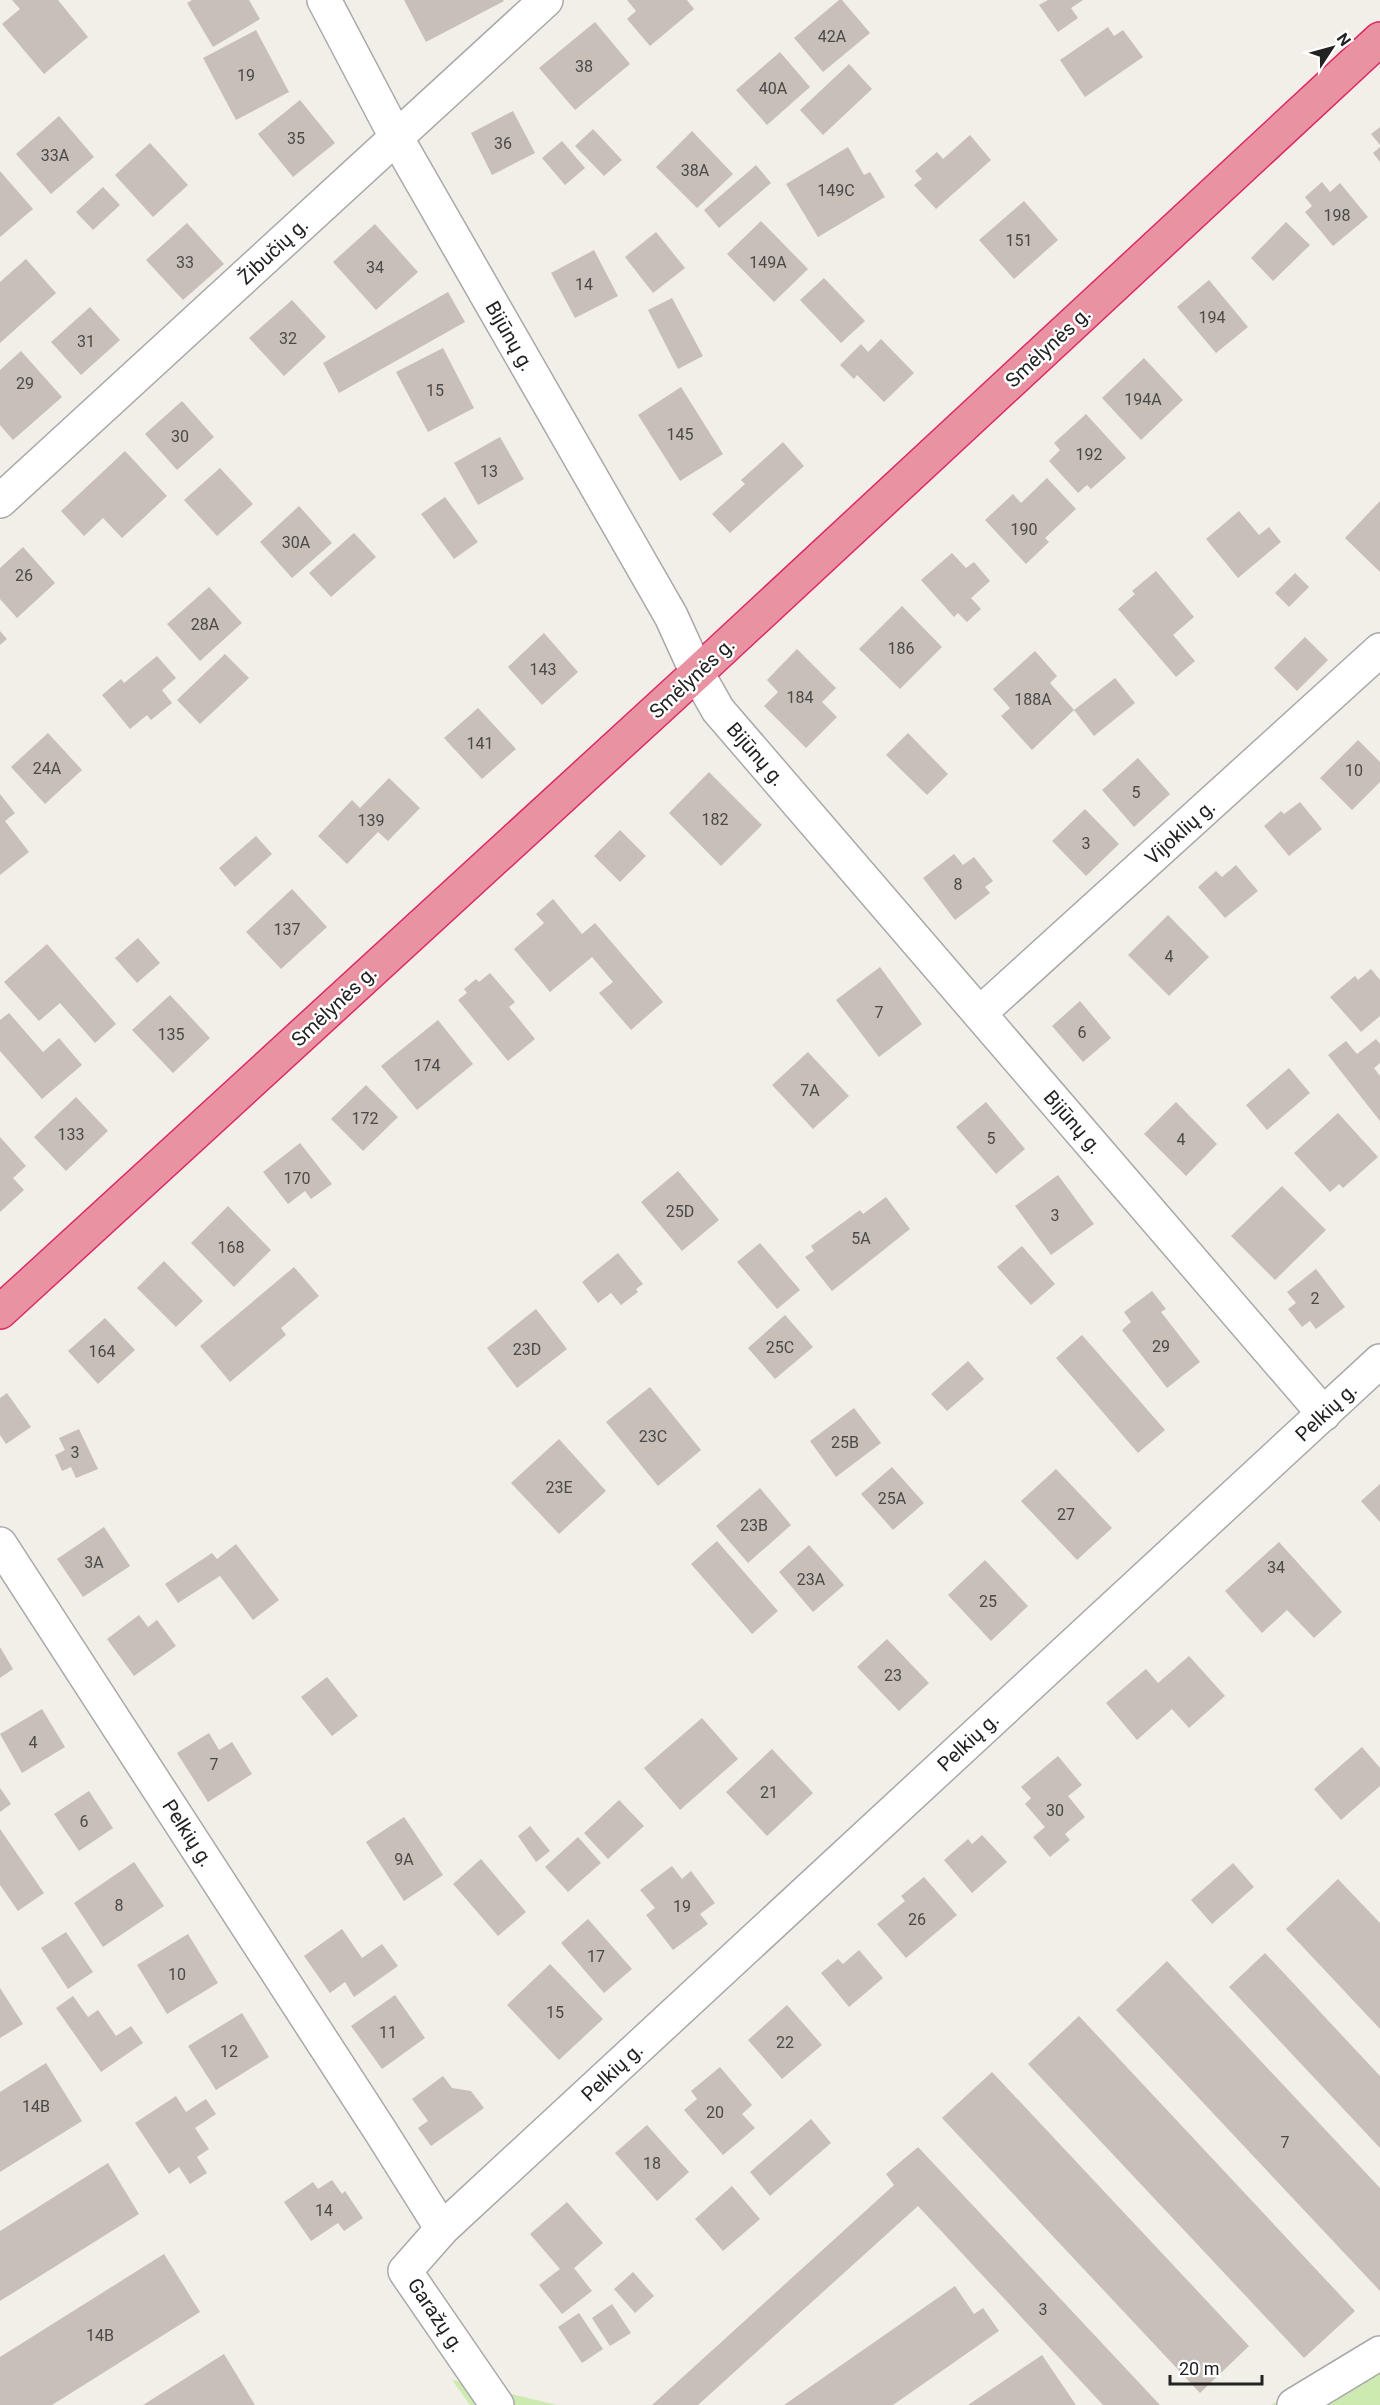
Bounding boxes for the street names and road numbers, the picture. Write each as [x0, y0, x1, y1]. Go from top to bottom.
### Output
street label: Žibučių g. [233, 213, 313, 289]
street label: Bijūnų g. [480, 297, 540, 375]
street label: Smėlynės g. [1000, 301, 1096, 393]
street label: Smėlynės g. [644, 632, 740, 724]
street label: Bijūnų g. [722, 717, 790, 791]
street label: Vijoklių g. [1140, 794, 1220, 870]
street label: Smėlynės g. [286, 960, 382, 1052]
street label: Bijūnų g. [1039, 1085, 1107, 1159]
street label: Pelkių g. [1290, 1377, 1362, 1447]
street label: Pelkių g. [932, 1707, 1004, 1777]
street label: Pelkių g. [157, 1795, 219, 1871]
street label: Pelkių g. [576, 2037, 648, 2107]
street label: Garažų g. [403, 2273, 469, 2357]

